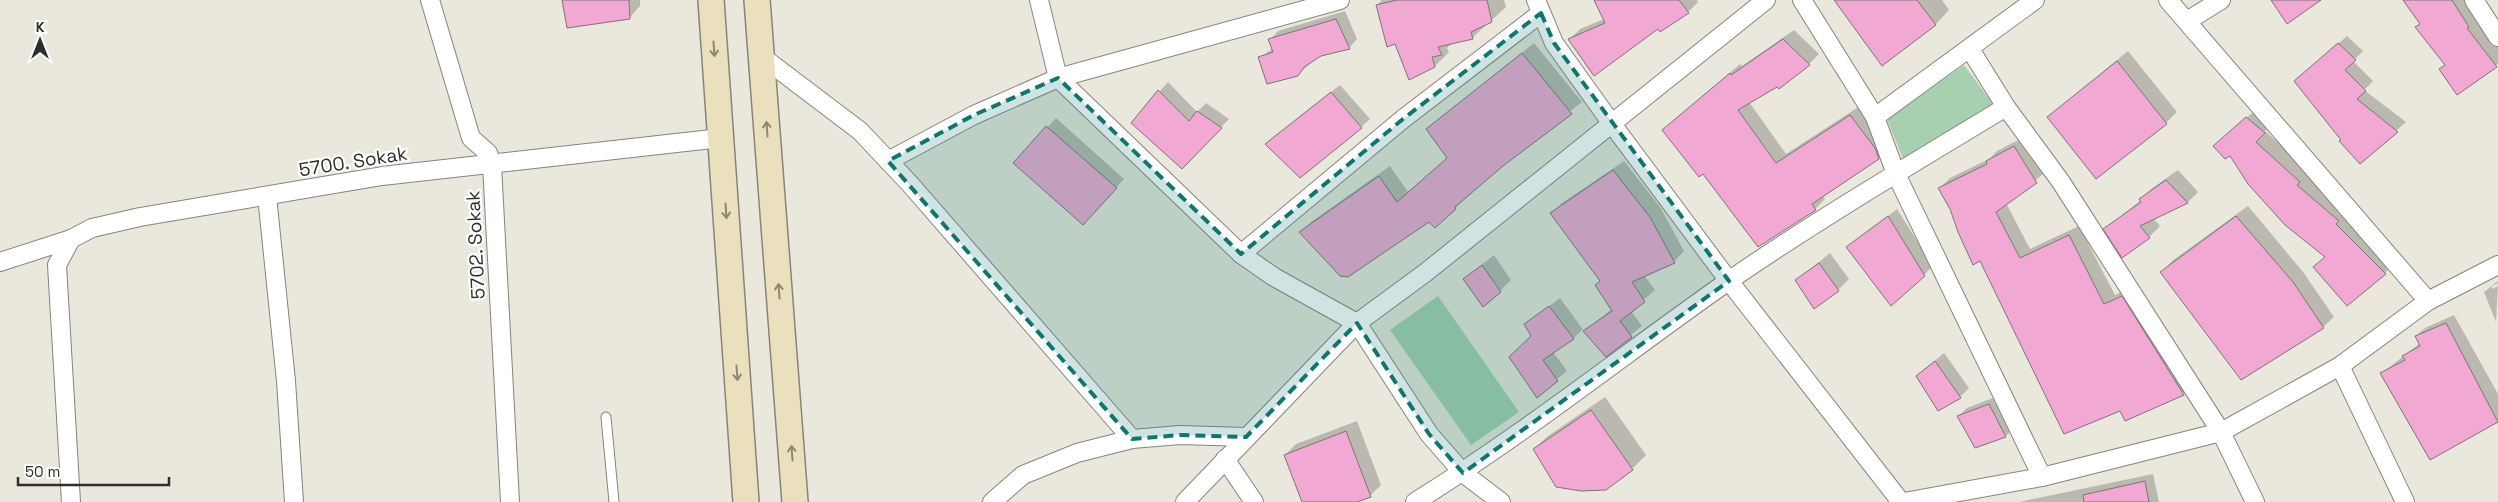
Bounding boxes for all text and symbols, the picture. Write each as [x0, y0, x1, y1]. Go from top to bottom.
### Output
north arrow [15, 15, 65, 65]
text: K [36, 18, 45, 36]
one-way arrow [710, 40, 719, 56]
one-way arrow [762, 122, 772, 138]
street label: 5700. Sokak [297, 141, 409, 182]
street label: 5702. Sokak [460, 190, 491, 300]
one-way arrow [721, 202, 730, 218]
one-way arrow [775, 284, 784, 300]
one-way arrow [732, 365, 742, 381]
one-way arrow [787, 446, 796, 462]
scale bar [18, 454, 169, 486]
text: 50 m [25, 462, 60, 481]

